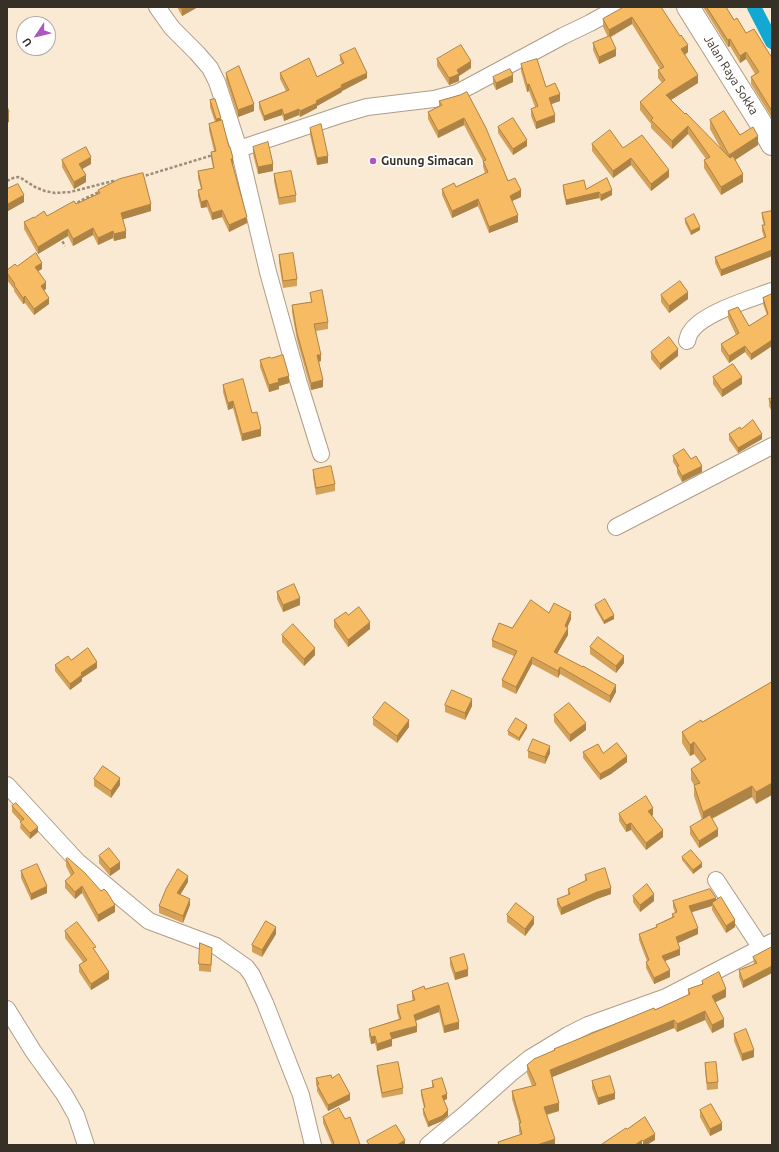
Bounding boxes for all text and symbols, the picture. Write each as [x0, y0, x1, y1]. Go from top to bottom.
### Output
north arrow [16, 16, 56, 56]
street label: Jalan Raya Sokka [701, 33, 761, 117]
text: U [20, 36, 34, 49]
place label: Gunung Simacan [381, 154, 474, 168]
marker: Gunung Simacan [368, 156, 378, 166]

